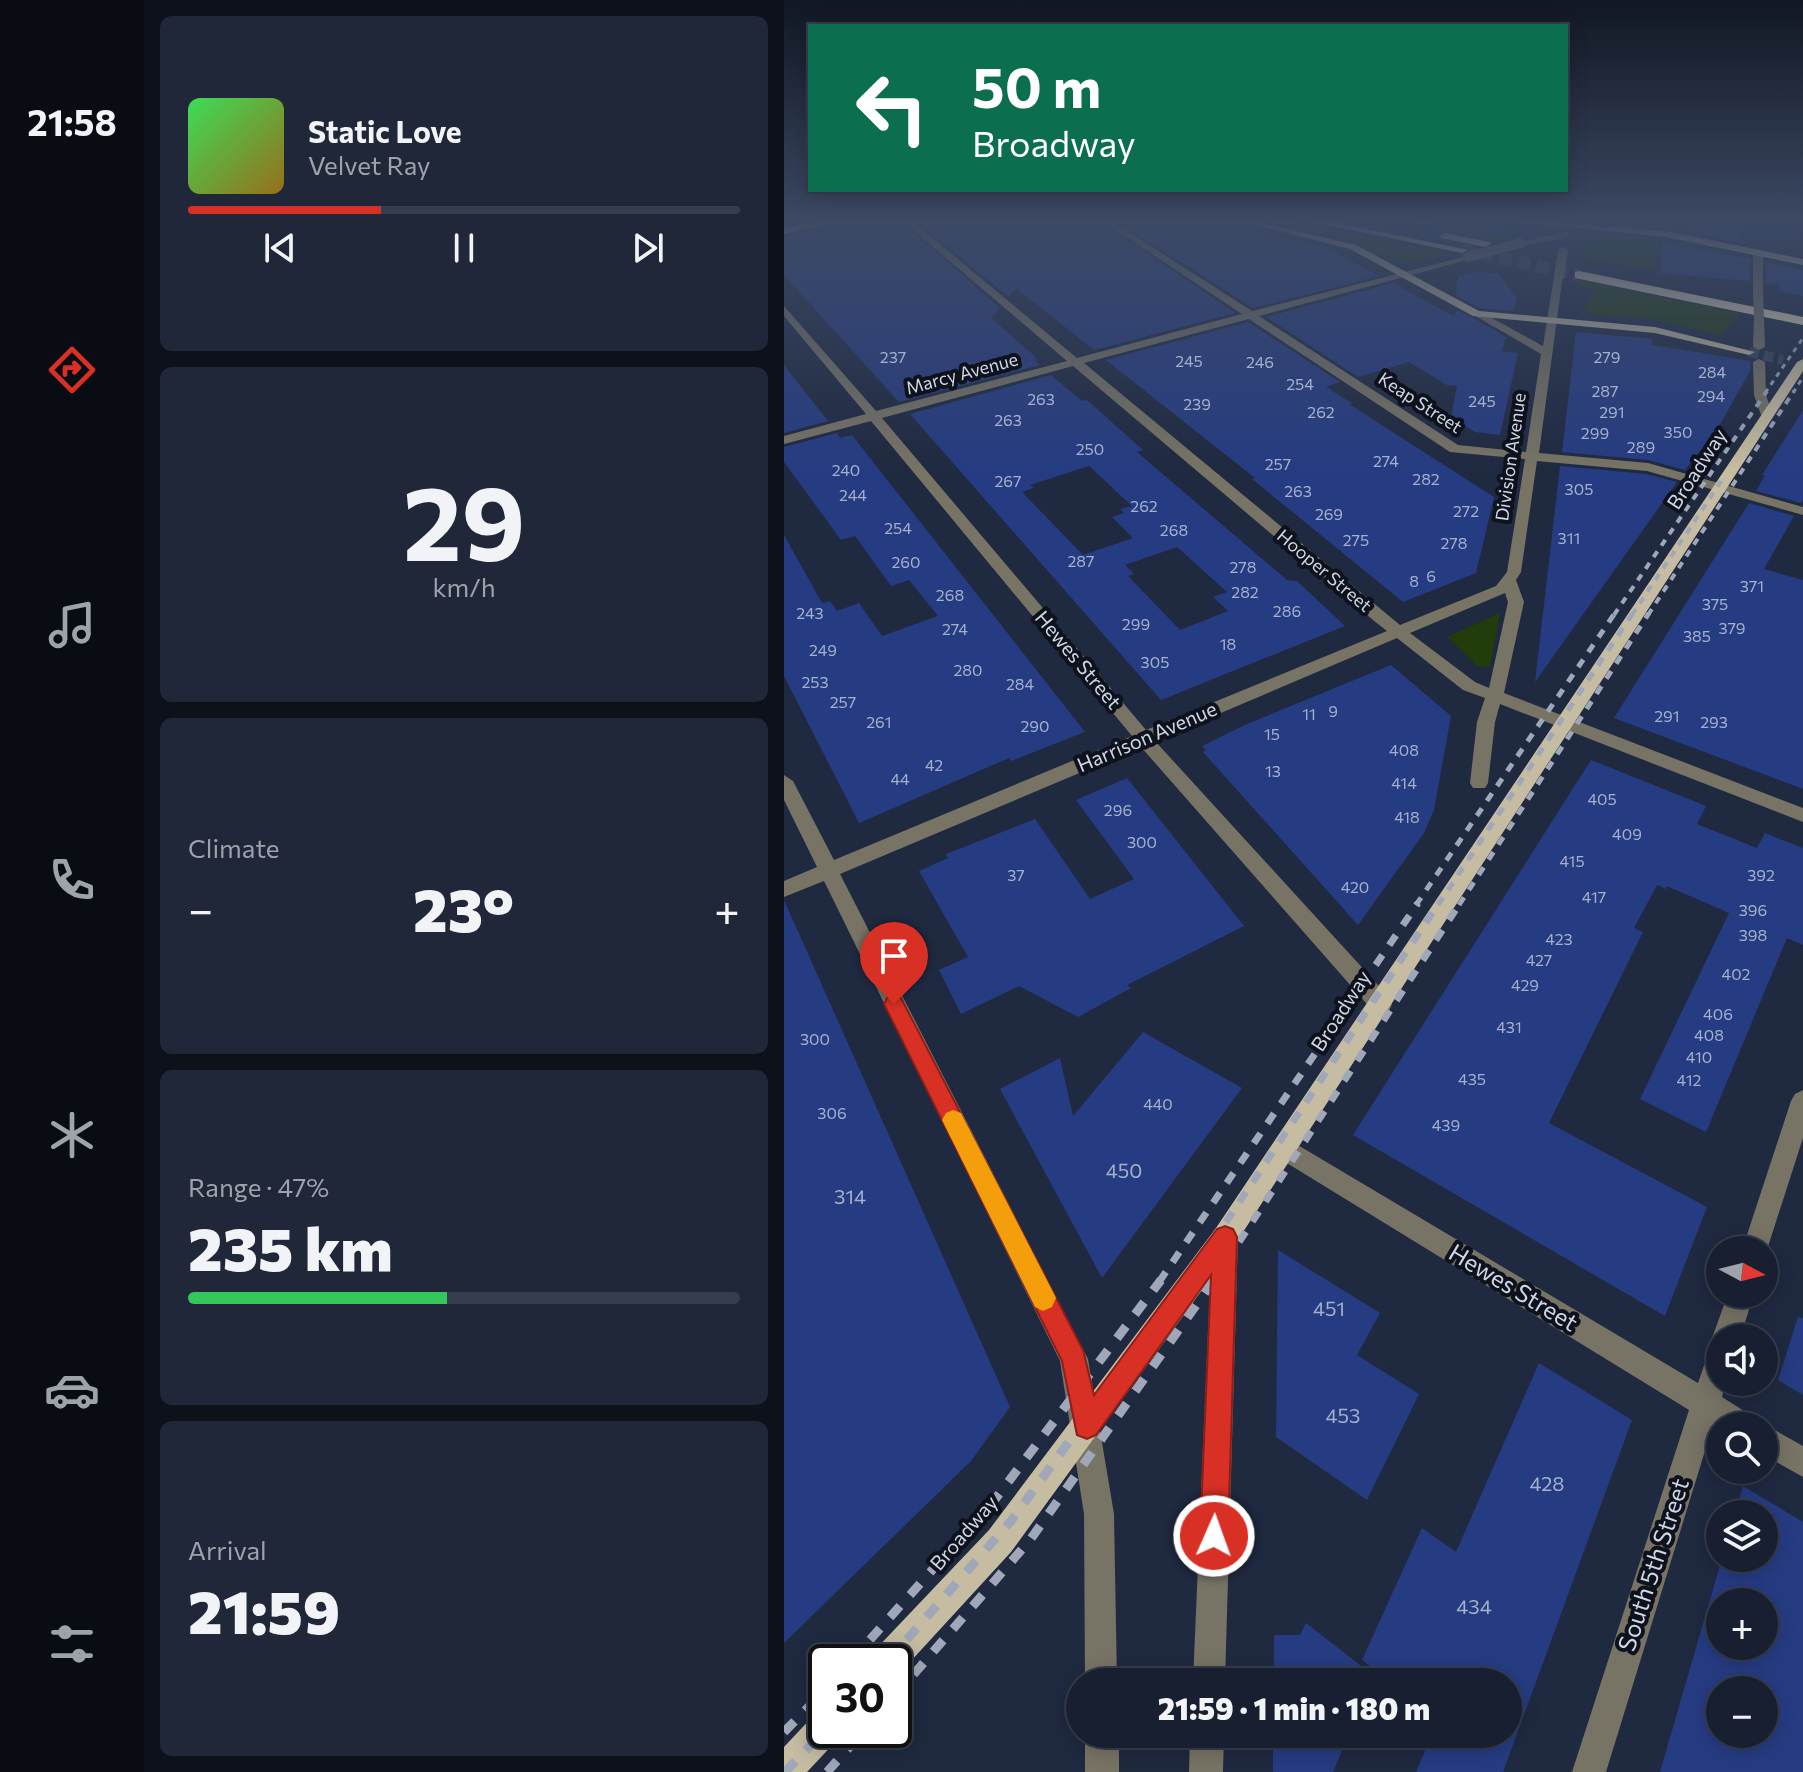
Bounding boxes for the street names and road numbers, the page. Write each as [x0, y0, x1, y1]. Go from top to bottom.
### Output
street label: Marcy Avenue [903, 348, 1020, 399]
street label: Keap Street [1375, 367, 1467, 437]
street label: Division Avenue [1490, 391, 1530, 522]
street label: Broadway [1661, 424, 1731, 513]
street label: Hooper Street [1273, 524, 1376, 616]
street label: Hewes Street [1031, 605, 1127, 713]
street label: Harrison Avenue [1073, 696, 1220, 776]
street label: Broadway [1305, 966, 1375, 1055]
street label: Hewes Street [1444, 1237, 1584, 1337]
street label: South 5th Street [1611, 1474, 1694, 1655]
street label: Broadway [924, 1490, 1002, 1575]

